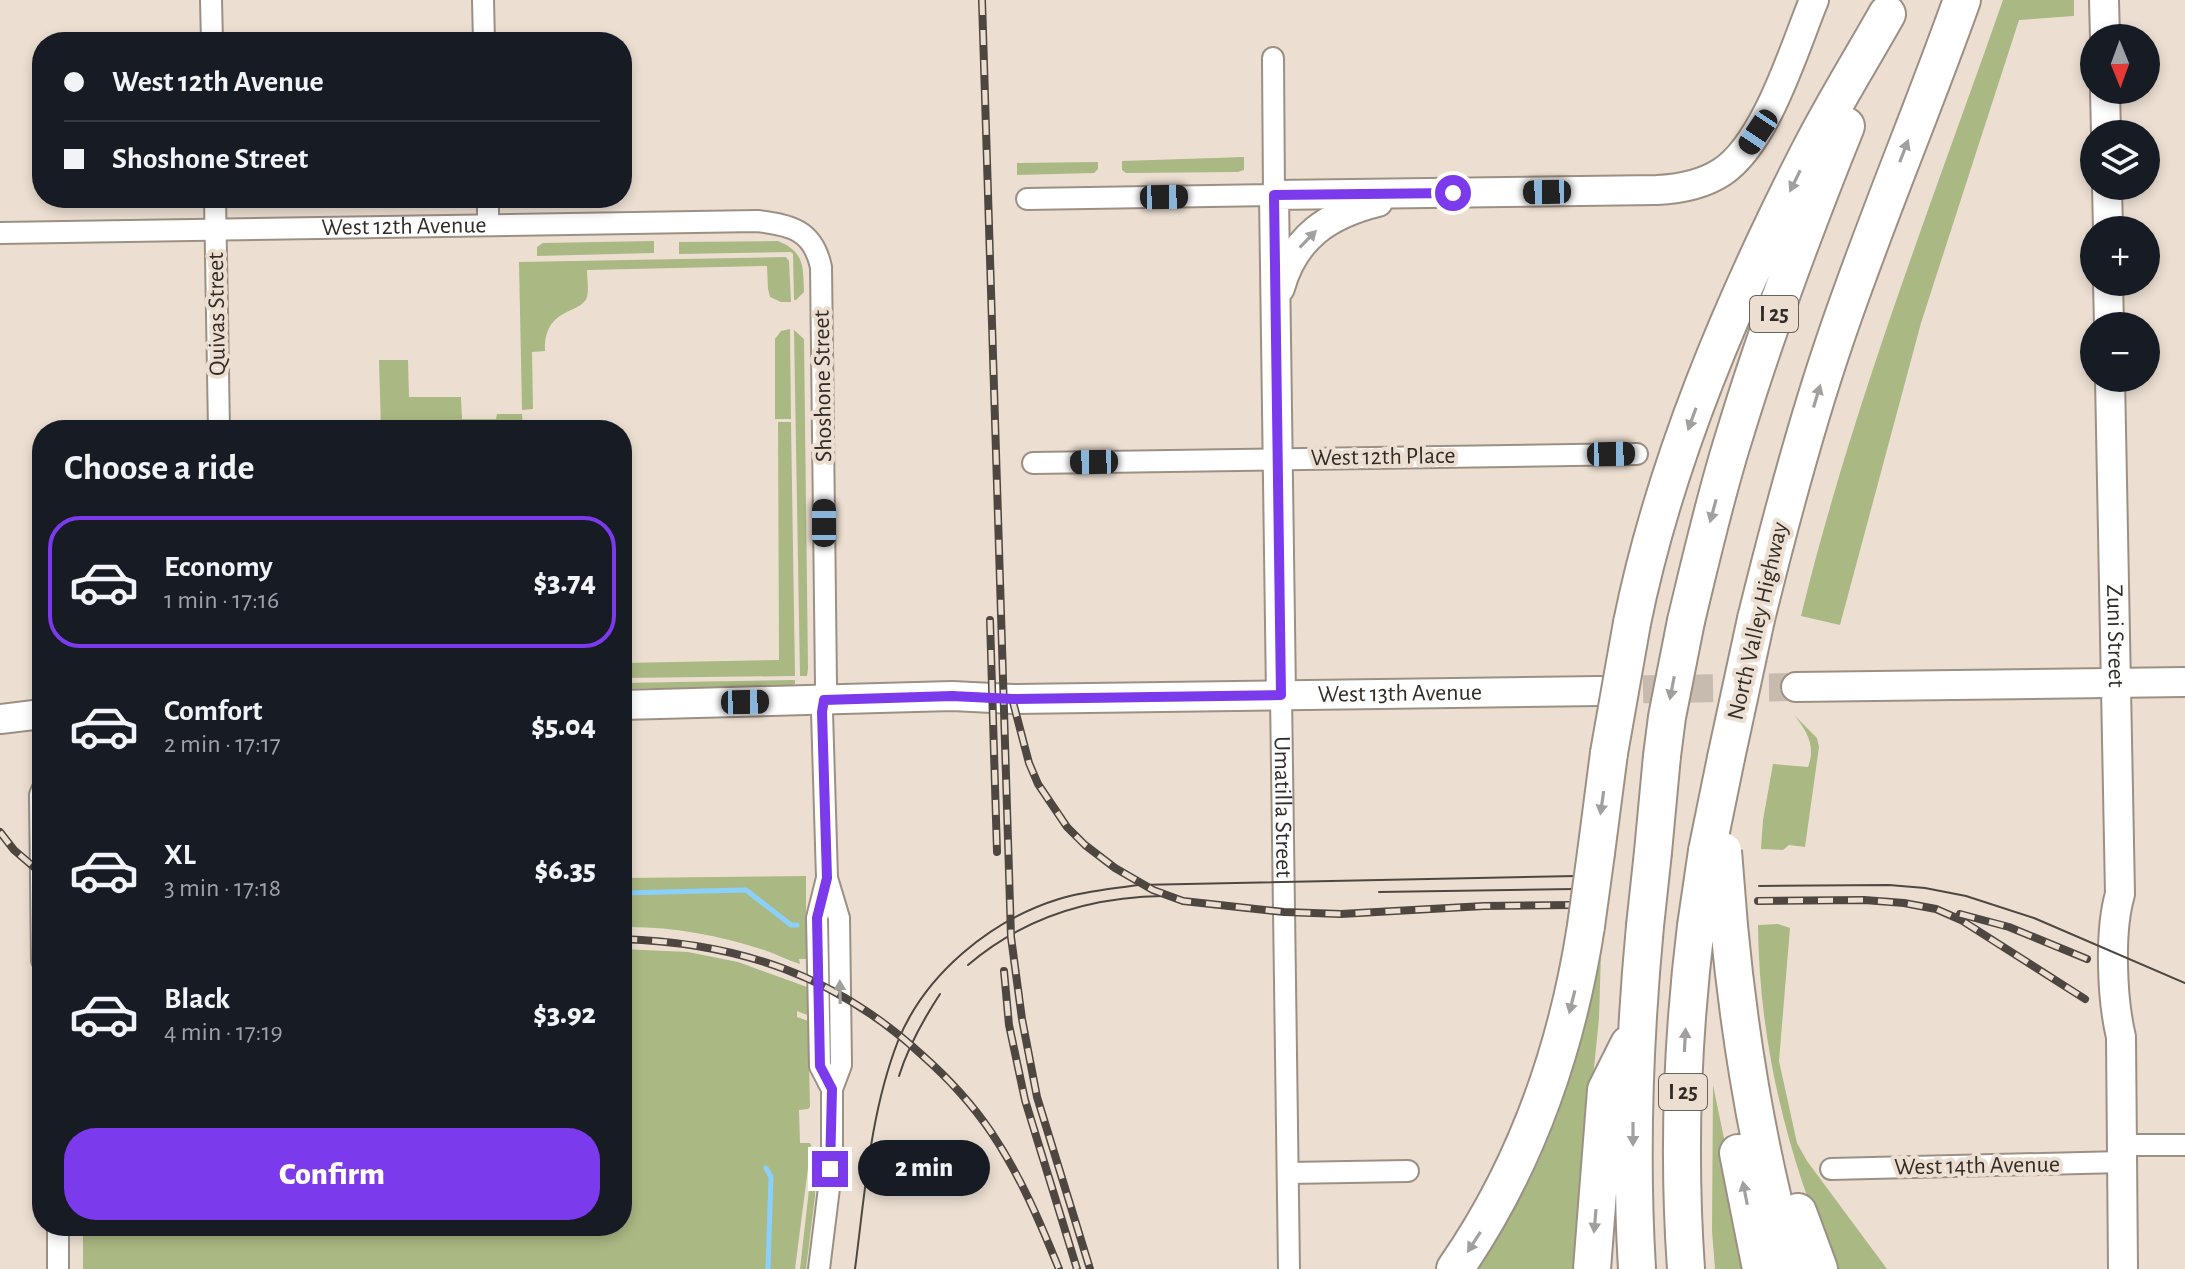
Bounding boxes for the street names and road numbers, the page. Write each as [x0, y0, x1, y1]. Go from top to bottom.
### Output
street label: West 12th Avenue [321, 213, 487, 240]
street label: Quivas Street [204, 252, 230, 376]
road number: I 25 [1750, 296, 1798, 332]
street label: Shoshone Street [810, 309, 836, 462]
street label: West 12th Place [1310, 444, 1456, 470]
street label: North Valley Highway [1724, 520, 1792, 722]
street label: Zuni Street [2102, 584, 2128, 688]
street label: West 13th Avenue [1317, 681, 1482, 707]
street label: Umatilla Street [1270, 736, 1296, 878]
road number: I 25 [1659, 1074, 1707, 1110]
street label: West 14th Avenue [1894, 1153, 2060, 1179]

